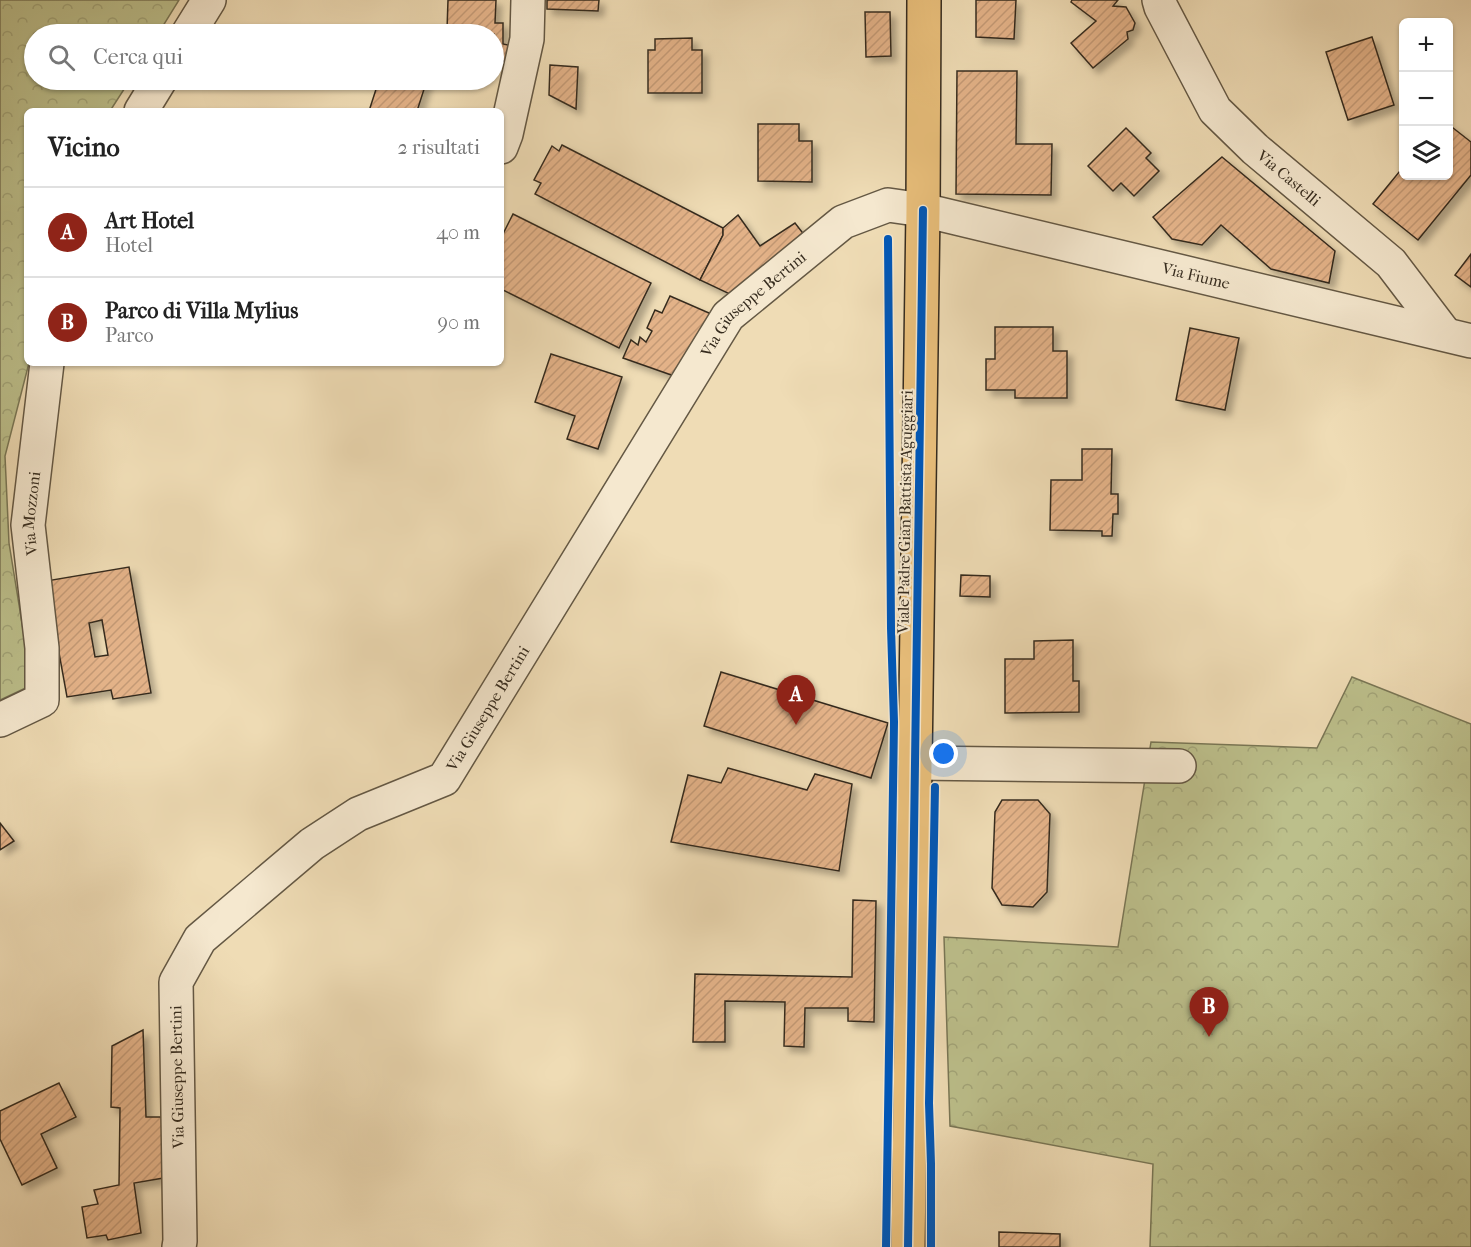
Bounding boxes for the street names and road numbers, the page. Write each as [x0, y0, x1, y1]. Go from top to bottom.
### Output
street label: Via Castelli [1253, 145, 1325, 210]
street label: Via Giuseppe Bertini [695, 247, 810, 361]
street label: Via Fiume [1159, 258, 1232, 293]
street label: Viale Padre Gian Battista Aguggiari [893, 390, 917, 635]
street label: Via Mozzoni [18, 470, 44, 558]
street label: Via Giuseppe Bertini [441, 642, 533, 775]
street label: Via Giuseppe Bertini [166, 1005, 188, 1150]

